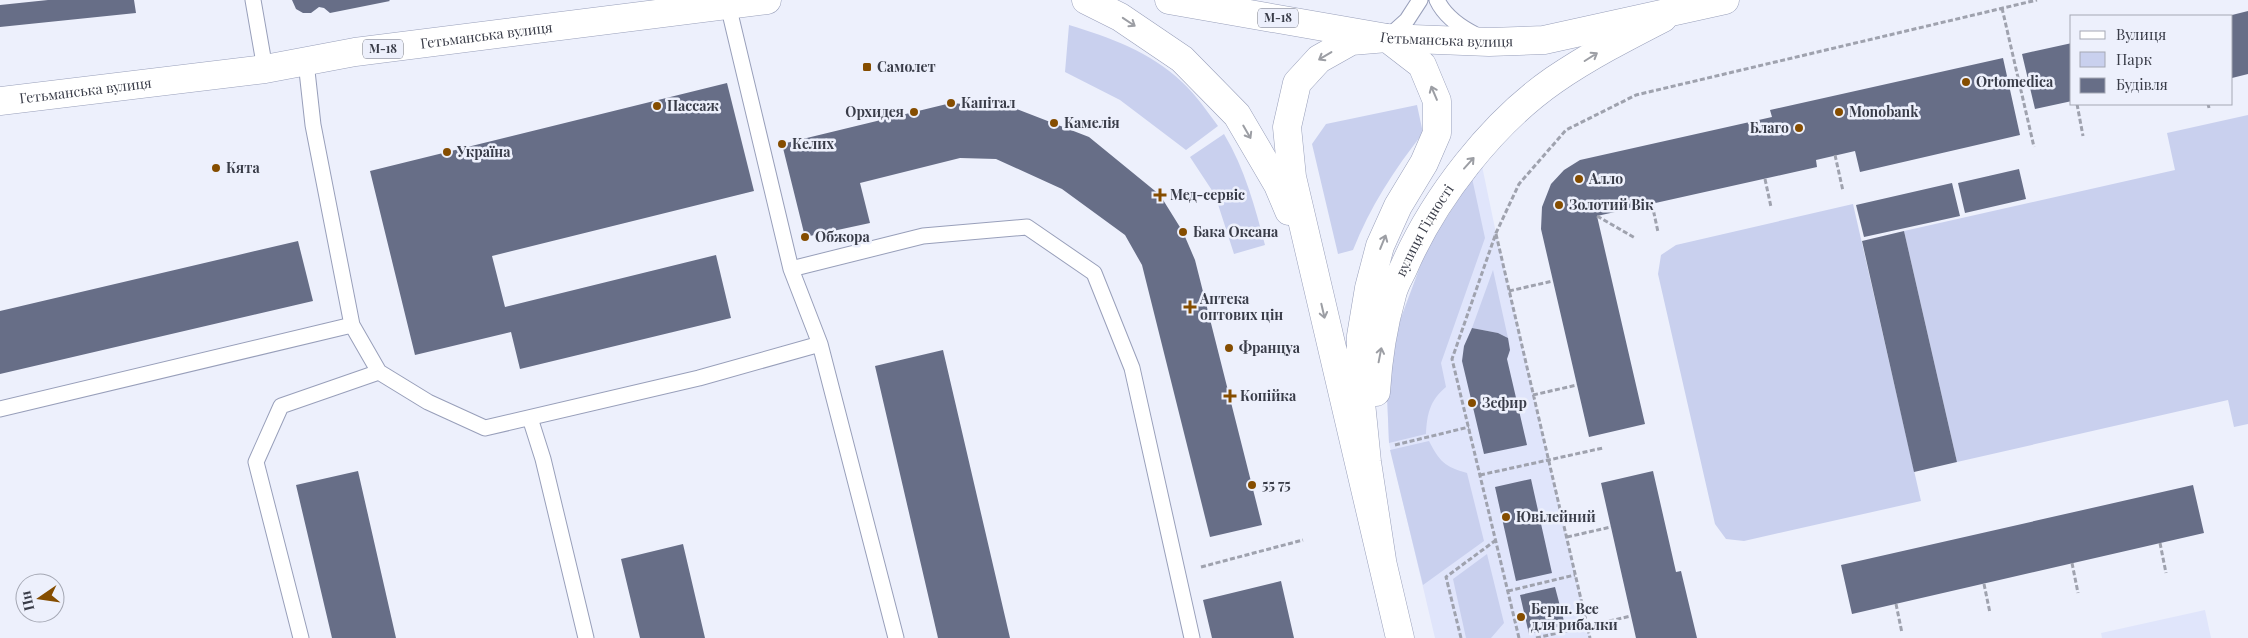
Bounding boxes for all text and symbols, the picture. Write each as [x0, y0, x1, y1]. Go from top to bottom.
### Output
road number: М-18 [1258, 8, 1298, 28]
legend [2070, 15, 2233, 105]
street label: Гетьманська вулиця [419, 17, 554, 53]
one-way arrow [1121, 18, 1135, 28]
text: Вулиця [2116, 24, 2166, 44]
street label: Гетьманська вулиця [1379, 27, 1514, 51]
road number: М-18 [363, 40, 403, 59]
text: Парк [2116, 49, 2152, 69]
one-way arrow [1318, 51, 1332, 61]
one-way arrow [1583, 51, 1597, 61]
place label: Самолет [877, 57, 936, 76]
marker: Самолет [861, 61, 873, 73]
place label: Ortomedica [1976, 72, 2054, 91]
street label: Гетьманська вулиця [18, 73, 153, 108]
text: Будівля [2116, 74, 2168, 94]
marker: Ortomedica [1960, 76, 1972, 88]
one-way arrow [1428, 86, 1438, 101]
place label: Капітал [961, 93, 1016, 112]
place label: Пассаж [667, 96, 720, 115]
marker: Капітал [945, 97, 957, 109]
marker: Пассаж [651, 100, 663, 112]
place label: Орхидея [845, 102, 904, 121]
place label: Monobank [1849, 102, 1919, 121]
marker: Орхидея [908, 106, 920, 118]
marker: Monobank [1833, 106, 1845, 118]
place label: Камелія [1064, 113, 1120, 132]
marker: Камелія [1048, 117, 1060, 129]
place label: Благо [1750, 118, 1789, 137]
marker: Благо [1793, 122, 1805, 134]
one-way arrow [1242, 124, 1252, 138]
place label: Келих [792, 134, 834, 153]
marker: Келих [776, 138, 788, 150]
place label: Україна [456, 142, 511, 161]
marker: Україна [441, 146, 453, 158]
one-way arrow [1463, 156, 1475, 169]
place label: Кята [226, 158, 260, 177]
marker: Кята [210, 162, 222, 174]
place label: Алло [1588, 169, 1623, 188]
marker: Алло [1573, 173, 1585, 185]
street label: вулиця Гідності [1391, 180, 1458, 280]
place label: Мед-сервіс [1170, 185, 1245, 204]
marker: Мед-сервіс [1154, 189, 1166, 201]
place label: Золотий Вік [1569, 195, 1654, 214]
marker: Золотий Вік [1553, 199, 1565, 211]
place label: Бака Оксана [1193, 222, 1279, 241]
marker: Бака Оксана [1177, 226, 1189, 238]
place label: Обжора [815, 227, 870, 246]
marker: Обжора [799, 231, 811, 243]
one-way arrow [1378, 235, 1388, 250]
place label: Аптека оптових цін [1199, 289, 1283, 324]
marker: Аптека оптових цін [1184, 301, 1196, 313]
one-way arrow [1319, 303, 1328, 319]
place label: Француа [1239, 338, 1301, 357]
marker: Француа [1223, 342, 1235, 354]
one-way arrow [1376, 347, 1385, 363]
place label: Копійка [1240, 386, 1297, 405]
marker: Копійка [1224, 390, 1236, 402]
place label: Зефир [1482, 393, 1527, 412]
marker: Зефир [1466, 397, 1478, 409]
place label: 55 75 [1262, 475, 1291, 494]
marker: 55 75 [1246, 479, 1258, 491]
place label: Ювілейний [1516, 507, 1596, 526]
marker: Ювілейний [1500, 511, 1512, 523]
north arrow [15, 573, 65, 623]
text: Пн [15, 589, 38, 613]
place label: Берш. Все для рибалки [1531, 599, 1618, 634]
marker: Берш. Все для рибалки [1515, 611, 1527, 623]

